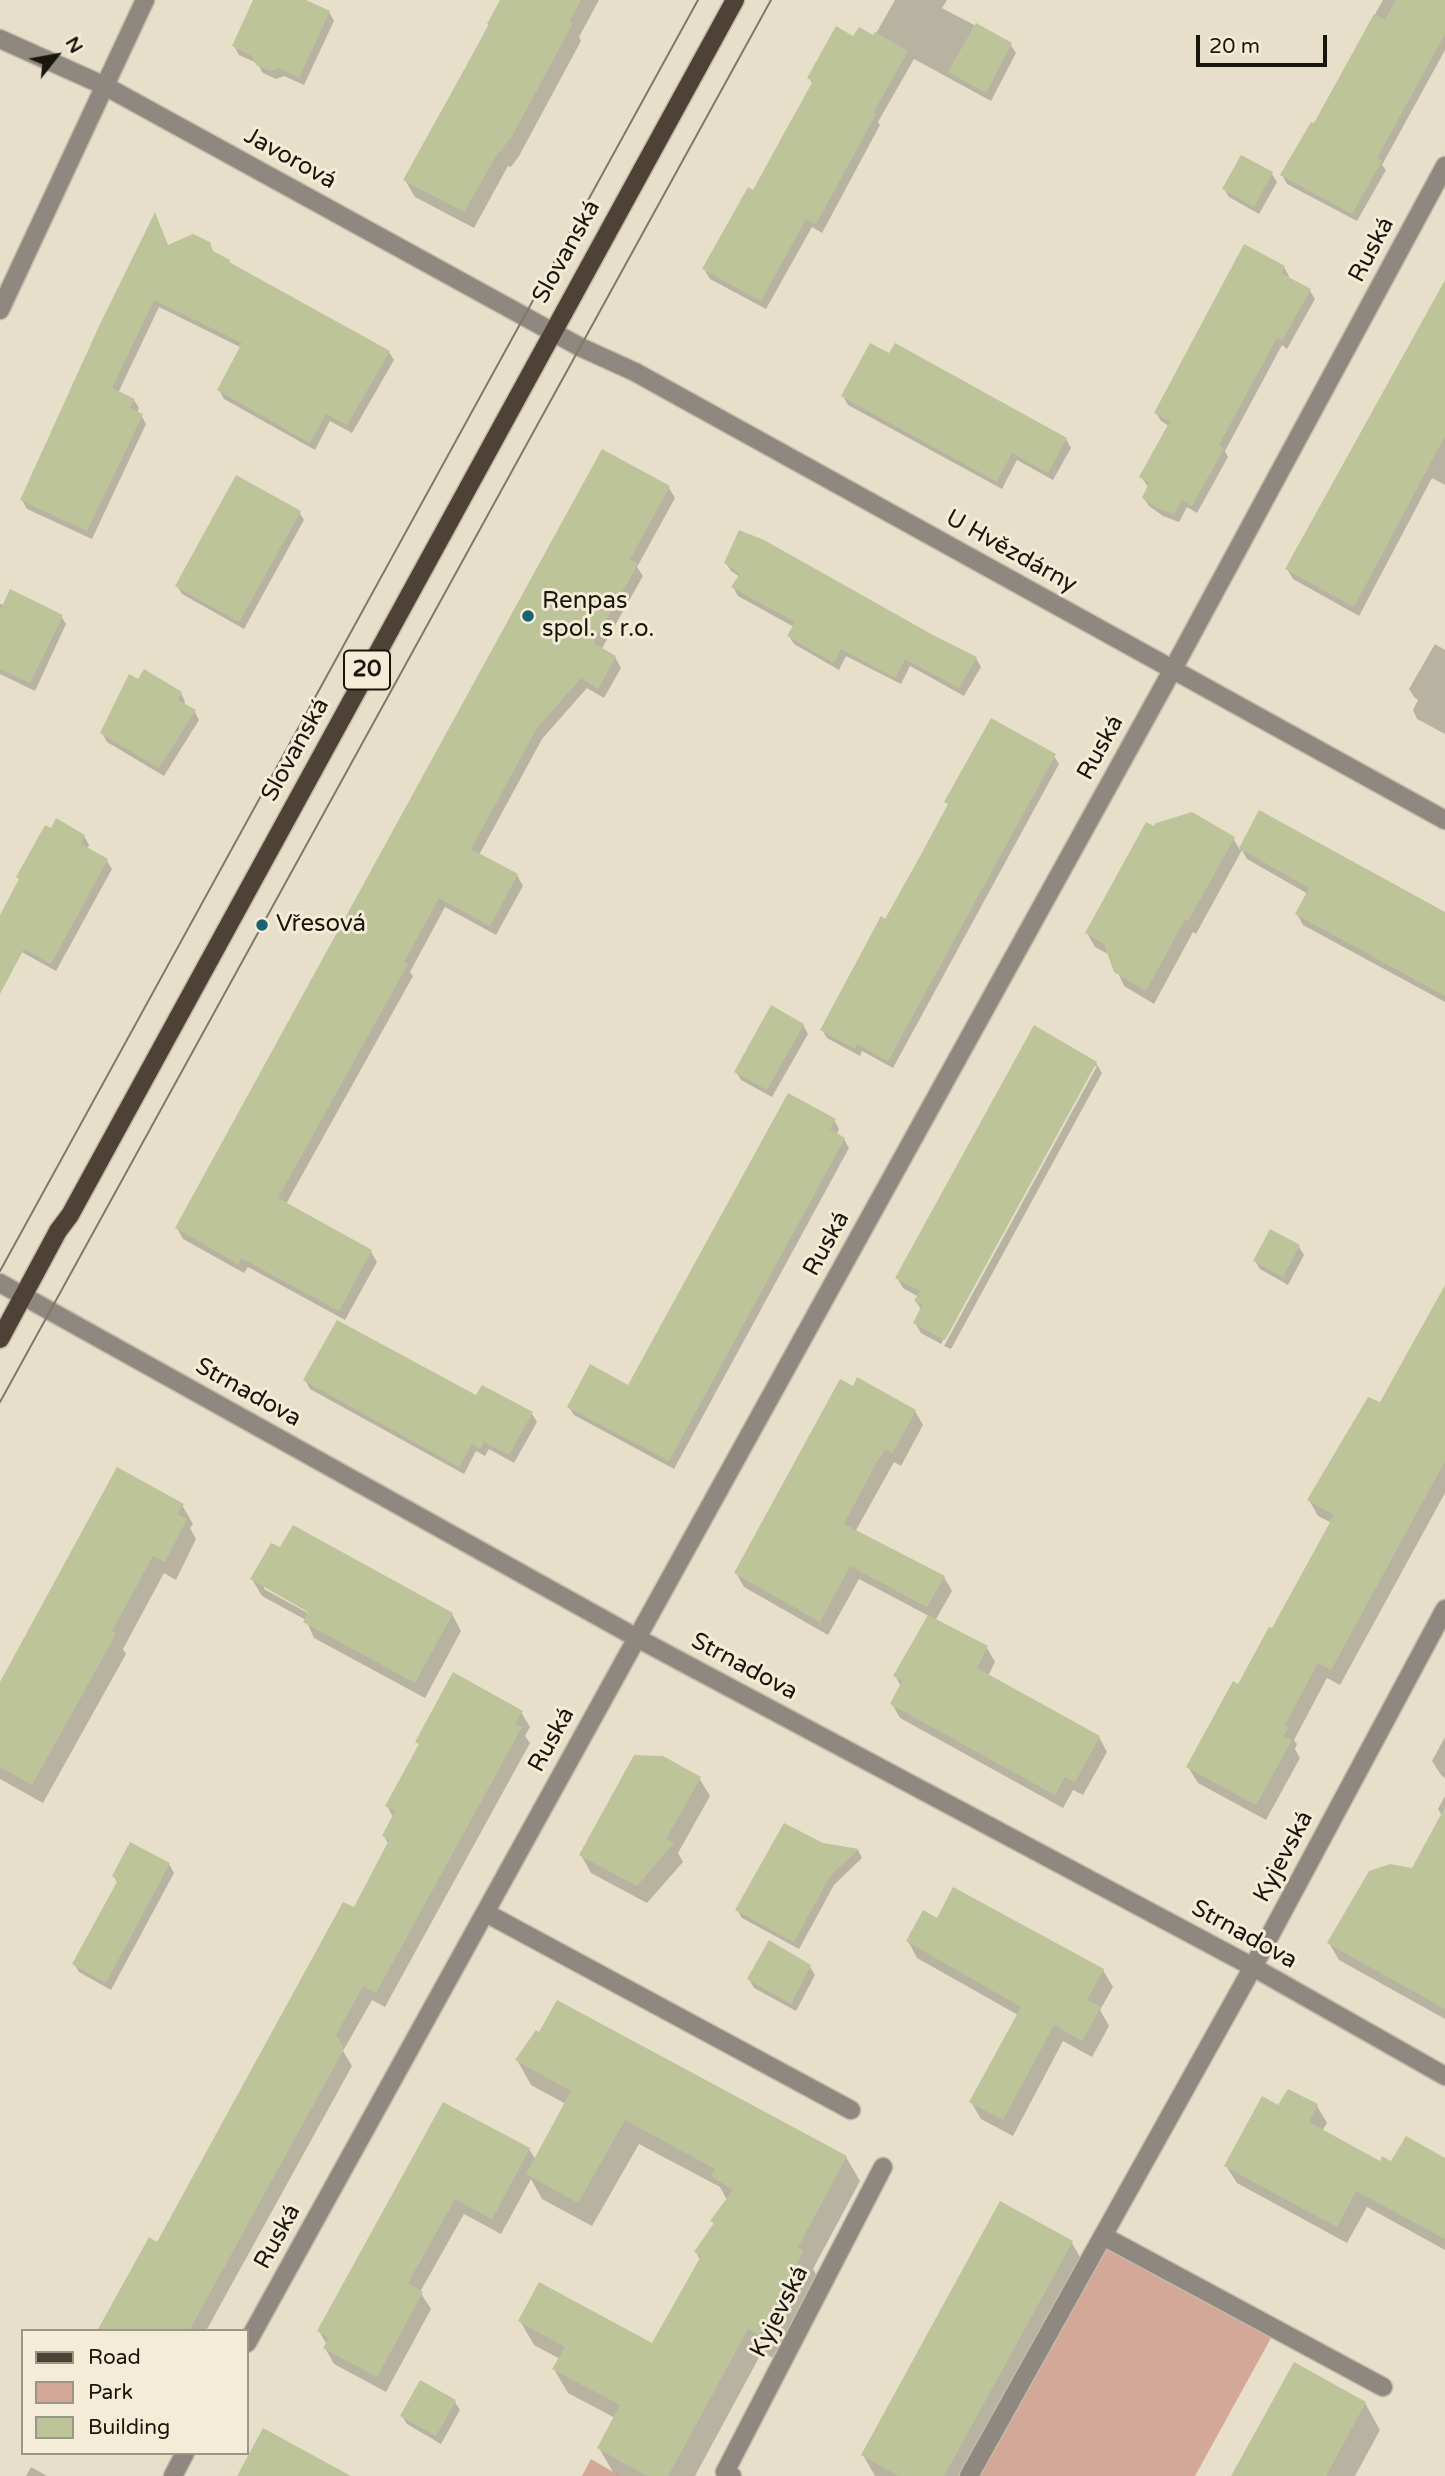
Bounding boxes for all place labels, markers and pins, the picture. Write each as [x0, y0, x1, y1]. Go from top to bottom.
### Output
place label: Renpas spol. s r.o. [542, 588, 655, 644]
marker: Renpas spol. s r.o. [520, 608, 536, 624]
place label: Vřesová [276, 911, 366, 939]
marker: Vřesová [254, 917, 270, 933]

